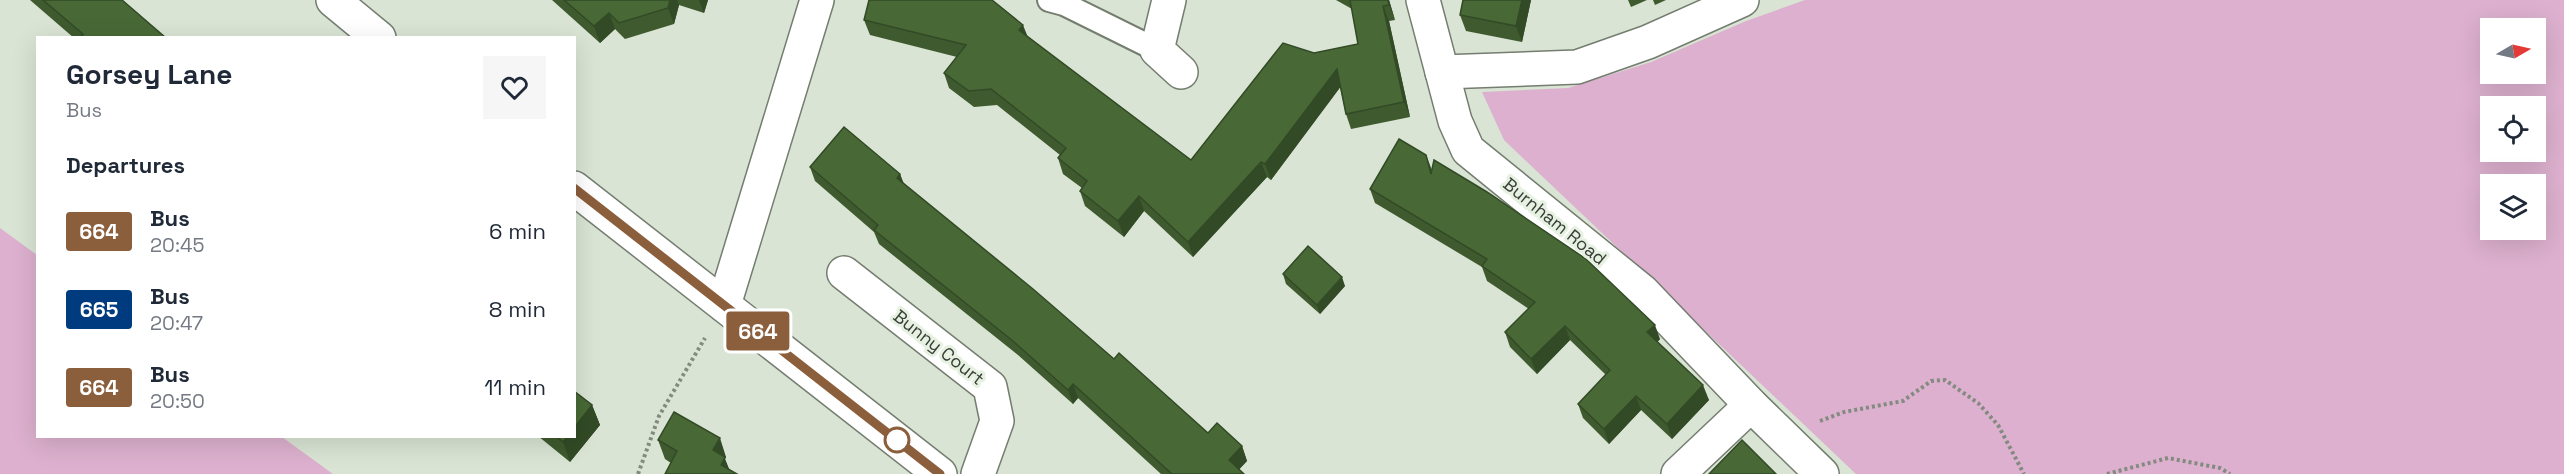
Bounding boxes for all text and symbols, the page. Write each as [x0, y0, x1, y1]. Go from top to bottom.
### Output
north arrow [2480, 18, 2546, 84]
map controls [2480, 18, 2546, 240]
text: Gorsey Lane [66, 56, 232, 92]
button: heart [483, 56, 546, 119]
button: locate [2480, 96, 2546, 162]
text: Bus [66, 97, 102, 123]
text: Departures [66, 151, 185, 179]
street label: Burnham Road [1499, 172, 1611, 270]
button: layers [2480, 174, 2546, 240]
text: Bus [150, 204, 190, 232]
text: 6 min [489, 217, 546, 245]
text: 664 [79, 218, 119, 245]
text: 20:45 [150, 232, 204, 258]
text: Bus [150, 282, 190, 310]
text: 8 min [489, 295, 546, 323]
text: 665 [80, 296, 118, 323]
street label: Bunny Court [889, 304, 989, 390]
text: 20:47 [150, 310, 203, 336]
line badge: 664 [724, 312, 792, 350]
text: 664 [738, 318, 778, 345]
text: Bus [150, 360, 190, 388]
text: 11 min [484, 373, 546, 401]
text: 664 [79, 374, 119, 401]
text: 20:50 [150, 388, 205, 414]
unlabelled marker [884, 427, 910, 453]

